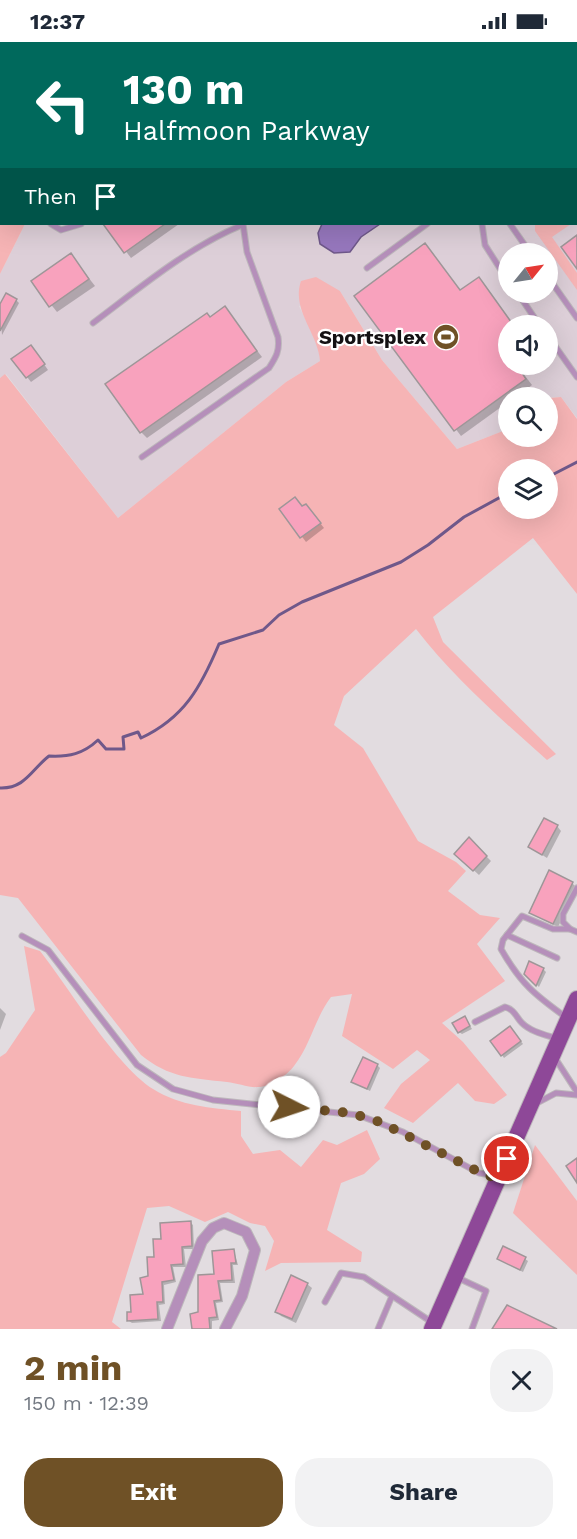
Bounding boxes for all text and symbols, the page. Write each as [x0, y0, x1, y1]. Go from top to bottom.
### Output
text: 12:37 [30, 9, 85, 34]
text: 130 m [123, 65, 245, 114]
icon: left [24, 66, 102, 144]
text: Halfmoon Parkway [123, 115, 370, 147]
icon: arrive [89, 180, 122, 213]
text: Then [24, 184, 77, 209]
north arrow [498, 243, 558, 303]
map controls [498, 243, 558, 519]
button: sound [498, 315, 558, 375]
sports icon: Sportsplex [431, 322, 461, 352]
place label: Sportsplex [319, 325, 426, 349]
button: search [498, 387, 558, 447]
button: layers [498, 459, 558, 519]
position arrow [257, 1075, 321, 1139]
pin [481, 1133, 532, 1184]
icon: arrive [490, 1142, 523, 1175]
text: 2 min [24, 1347, 122, 1389]
button: close [490, 1349, 553, 1412]
text: 150 m · 12:39 [24, 1391, 149, 1415]
button: Exit [24, 1458, 283, 1527]
button: Share [295, 1458, 553, 1527]

